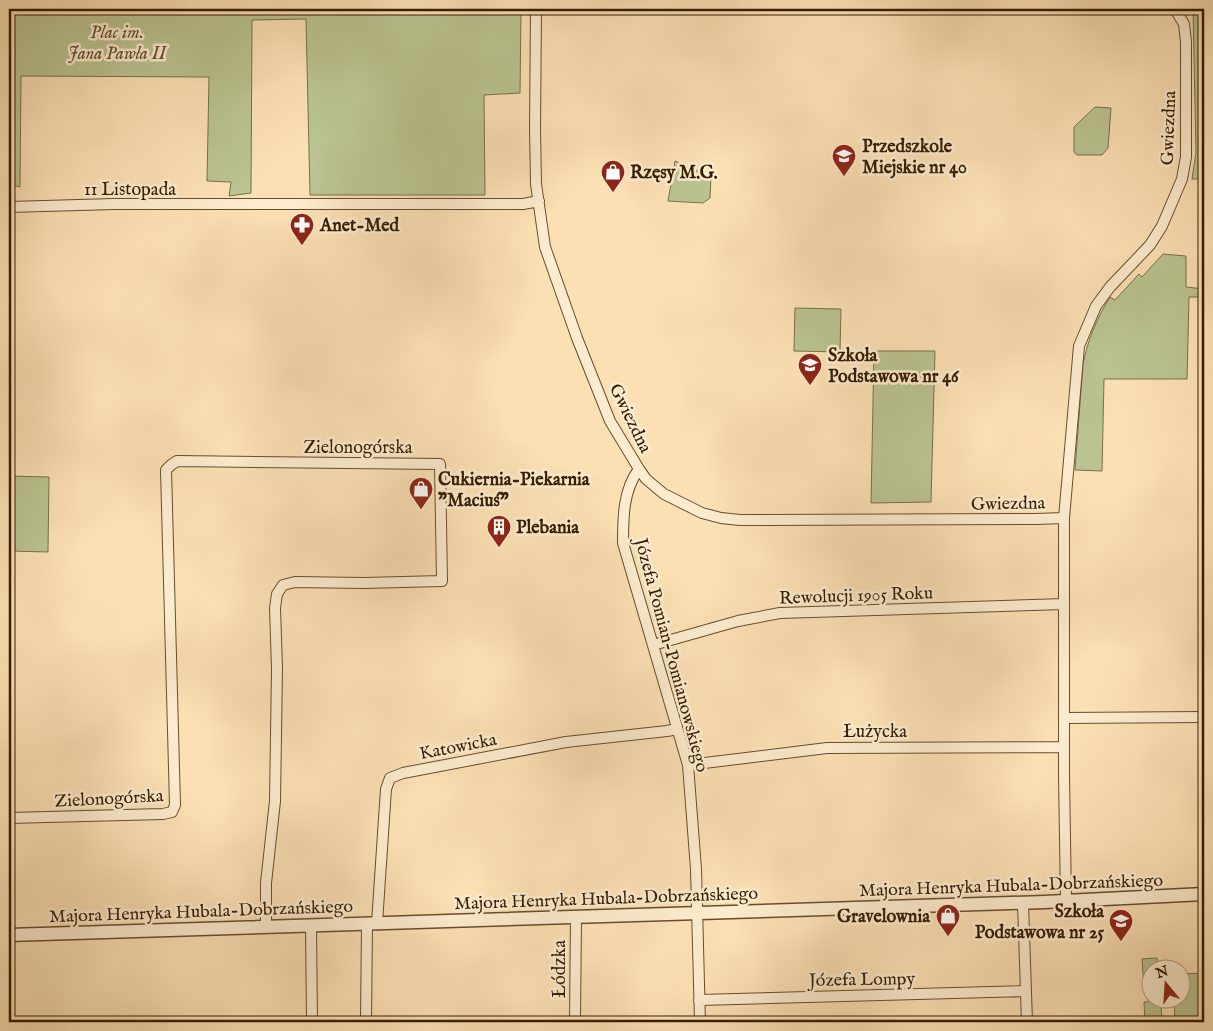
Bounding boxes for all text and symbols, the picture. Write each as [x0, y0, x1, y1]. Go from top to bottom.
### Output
park label: Plac im. Jana Pawła II [68, 22, 168, 66]
street label: Gwiezdna [1157, 90, 1182, 166]
place label: Przedszkole Miejskie nr 40 [862, 136, 967, 180]
school or university icon: Przedszkole Miejskie nr 40 [831, 143, 857, 177]
shop icon: Rzęsy M.G. [600, 159, 626, 193]
place label: Rzęsy M.G. [630, 162, 718, 185]
street label: 11 Listopada [84, 179, 176, 202]
pharmacy icon: Anet-Med [289, 212, 315, 246]
place label: Anet-Med [319, 215, 400, 238]
place label: Szkoła Podstawowa nr 46 [828, 345, 960, 389]
school or university icon: Szkoła Podstawowa nr 46 [797, 352, 823, 386]
street label: Gwiezdna [603, 380, 656, 457]
street label: Zielonogórska [303, 437, 413, 460]
place label: Cukiernia-Piekarnia "Maciuś" [438, 469, 591, 513]
shop icon: Cukiernia-Piekarnia "Maciuś" [408, 476, 434, 510]
street label: Gwiezdna [971, 492, 1046, 517]
building icon: Plebania [486, 514, 512, 548]
place label: Plebania [516, 517, 580, 540]
street label: Józefa Pomian-Pomianowskiego [628, 534, 713, 775]
street label: Rewolucji 1905 Roku [779, 582, 933, 611]
street label: Łużycka [843, 721, 907, 744]
street label: Katowicka [418, 729, 499, 766]
street label: Zielonogórska [54, 785, 164, 814]
street label: Majora Henryka Hubala-Dobrzańskiego [859, 870, 1164, 903]
street label: Majora Henryka Hubala-Dobrzańskiego [454, 883, 759, 916]
street label: Majora Henryka Hubala-Dobrzańskiego [49, 896, 354, 929]
place label: Szkoła Podstawowa nr 25 [975, 901, 1105, 945]
shop icon: Gravelownia [935, 903, 961, 937]
place label: Gravelownia [837, 906, 931, 929]
school or university icon: Szkoła Podstawowa nr 25 [1108, 908, 1134, 942]
street label: Łódzka [549, 940, 572, 998]
north arrow [1140, 958, 1190, 1008]
text: N [1153, 962, 1171, 983]
street label: Józefa Lompy [807, 968, 916, 993]

